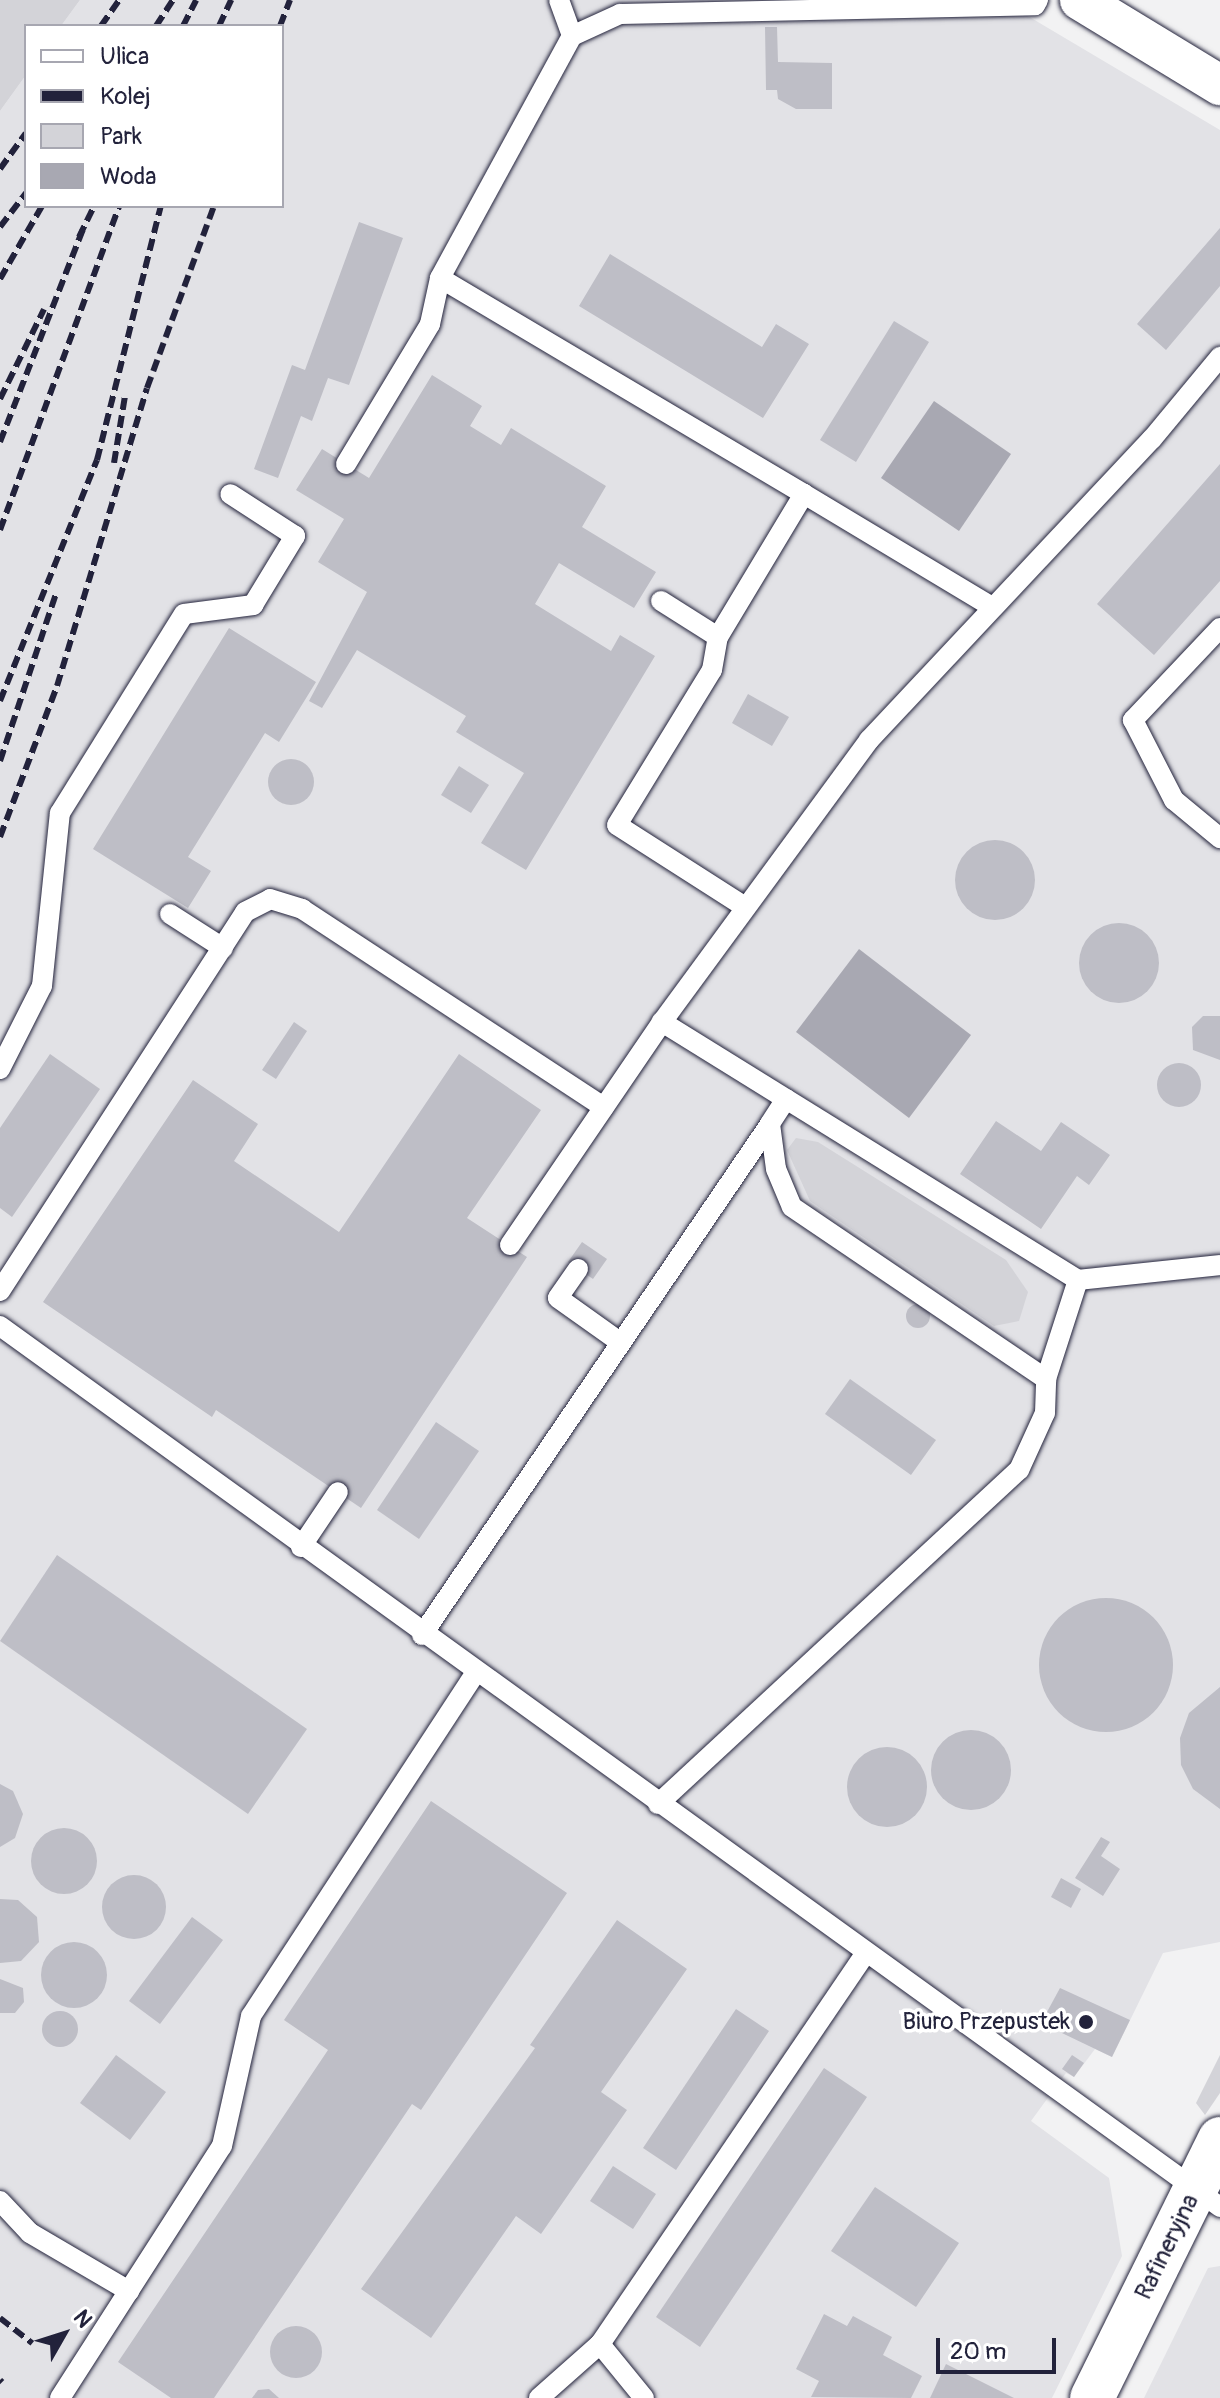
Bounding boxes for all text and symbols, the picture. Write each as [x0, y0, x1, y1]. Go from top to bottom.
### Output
legend [24, 24, 284, 208]
text: Ulica [100, 42, 149, 71]
text: Kolej [100, 82, 150, 111]
text: Park [100, 122, 142, 151]
text: Woda [100, 162, 156, 191]
place label: Biuro Przepustek [903, 2008, 1070, 2036]
marker: Biuro Przepustek [1077, 2013, 1095, 2031]
street label: Rafineryjna [1129, 2190, 1205, 2304]
north arrow [24, 2294, 104, 2374]
text: N [67, 2304, 98, 2333]
scale bar [940, 2322, 1060, 2372]
text: 20 m [950, 2337, 1006, 2366]

